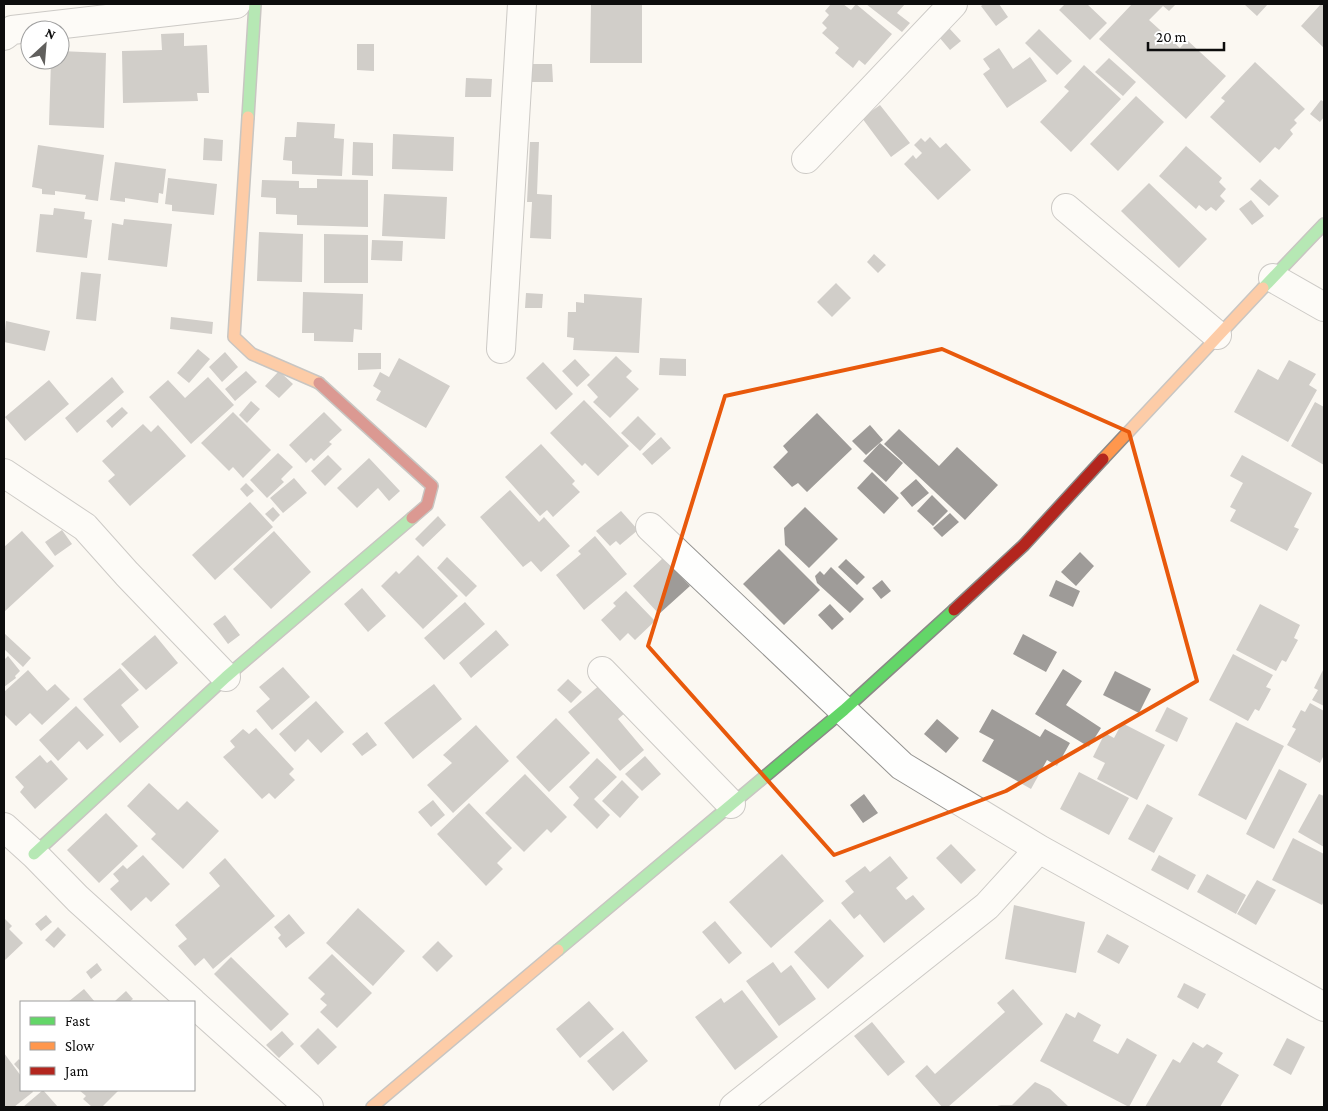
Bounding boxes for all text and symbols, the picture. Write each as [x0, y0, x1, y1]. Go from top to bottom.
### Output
north arrow [20, 20, 70, 70]
scale bar [1148, 20, 1224, 52]
text: N [43, 24, 59, 43]
text: 20 m [1156, 29, 1187, 45]
legend [20, 1001, 195, 1091]
text: Fast [65, 1013, 91, 1029]
text: Slow [65, 1038, 95, 1054]
text: Jam [63, 1063, 88, 1080]

